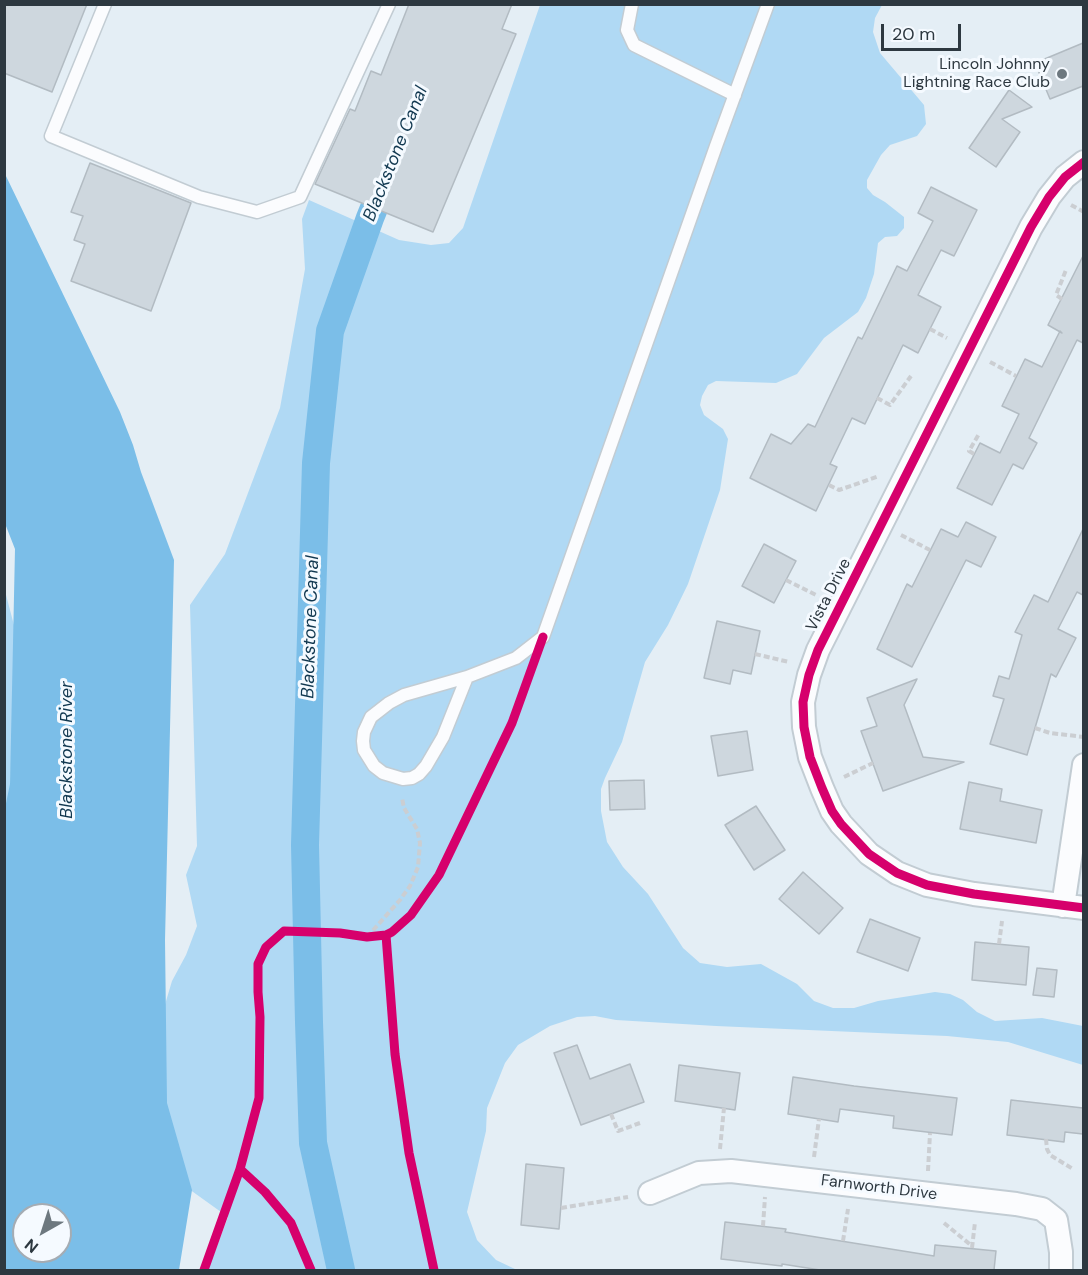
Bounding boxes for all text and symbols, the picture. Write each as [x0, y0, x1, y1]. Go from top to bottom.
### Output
scale bar [884, 12, 964, 50]
text: 20 m [892, 22, 935, 46]
place label: Lincoln Johnny Lightning Race Club [903, 55, 1050, 93]
marker: Lincoln Johnny Lightning Race Club [1055, 67, 1069, 81]
water label: Blackstone Canal [359, 84, 433, 224]
water label: Blackstone Canal [298, 555, 324, 699]
street label: Vista Drive [802, 555, 856, 635]
water label: Blackstone River [56, 681, 78, 819]
street label: Farnworth Drive [820, 1171, 938, 1205]
north arrow [12, 1203, 72, 1263]
text: N [20, 1234, 43, 1258]

